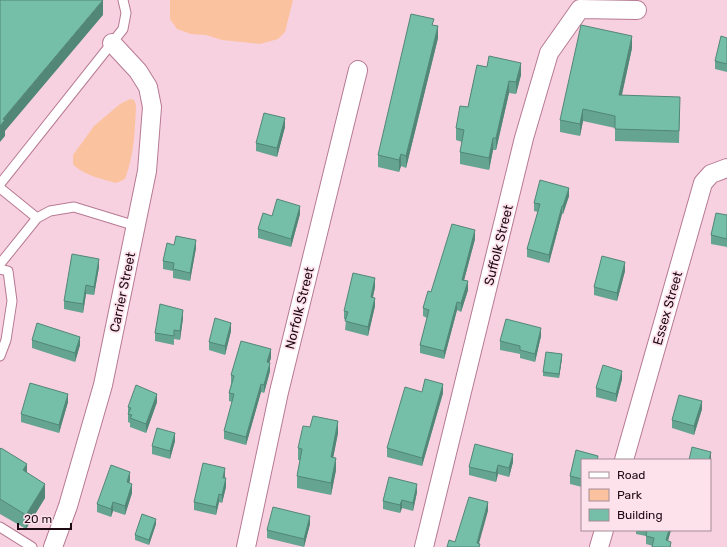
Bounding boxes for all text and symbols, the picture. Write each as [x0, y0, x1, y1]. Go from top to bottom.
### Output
street label: Suffolk Street [481, 203, 516, 287]
street label: Carrier Street [107, 251, 138, 334]
street label: Norfolk Street [282, 265, 317, 351]
street label: Essex Street [650, 270, 685, 347]
legend [581, 459, 711, 531]
text: Road [617, 468, 645, 482]
text: Park [617, 488, 643, 502]
scale bar [18, 505, 71, 531]
text: Building [617, 508, 663, 522]
text: 20 m [24, 512, 52, 526]

